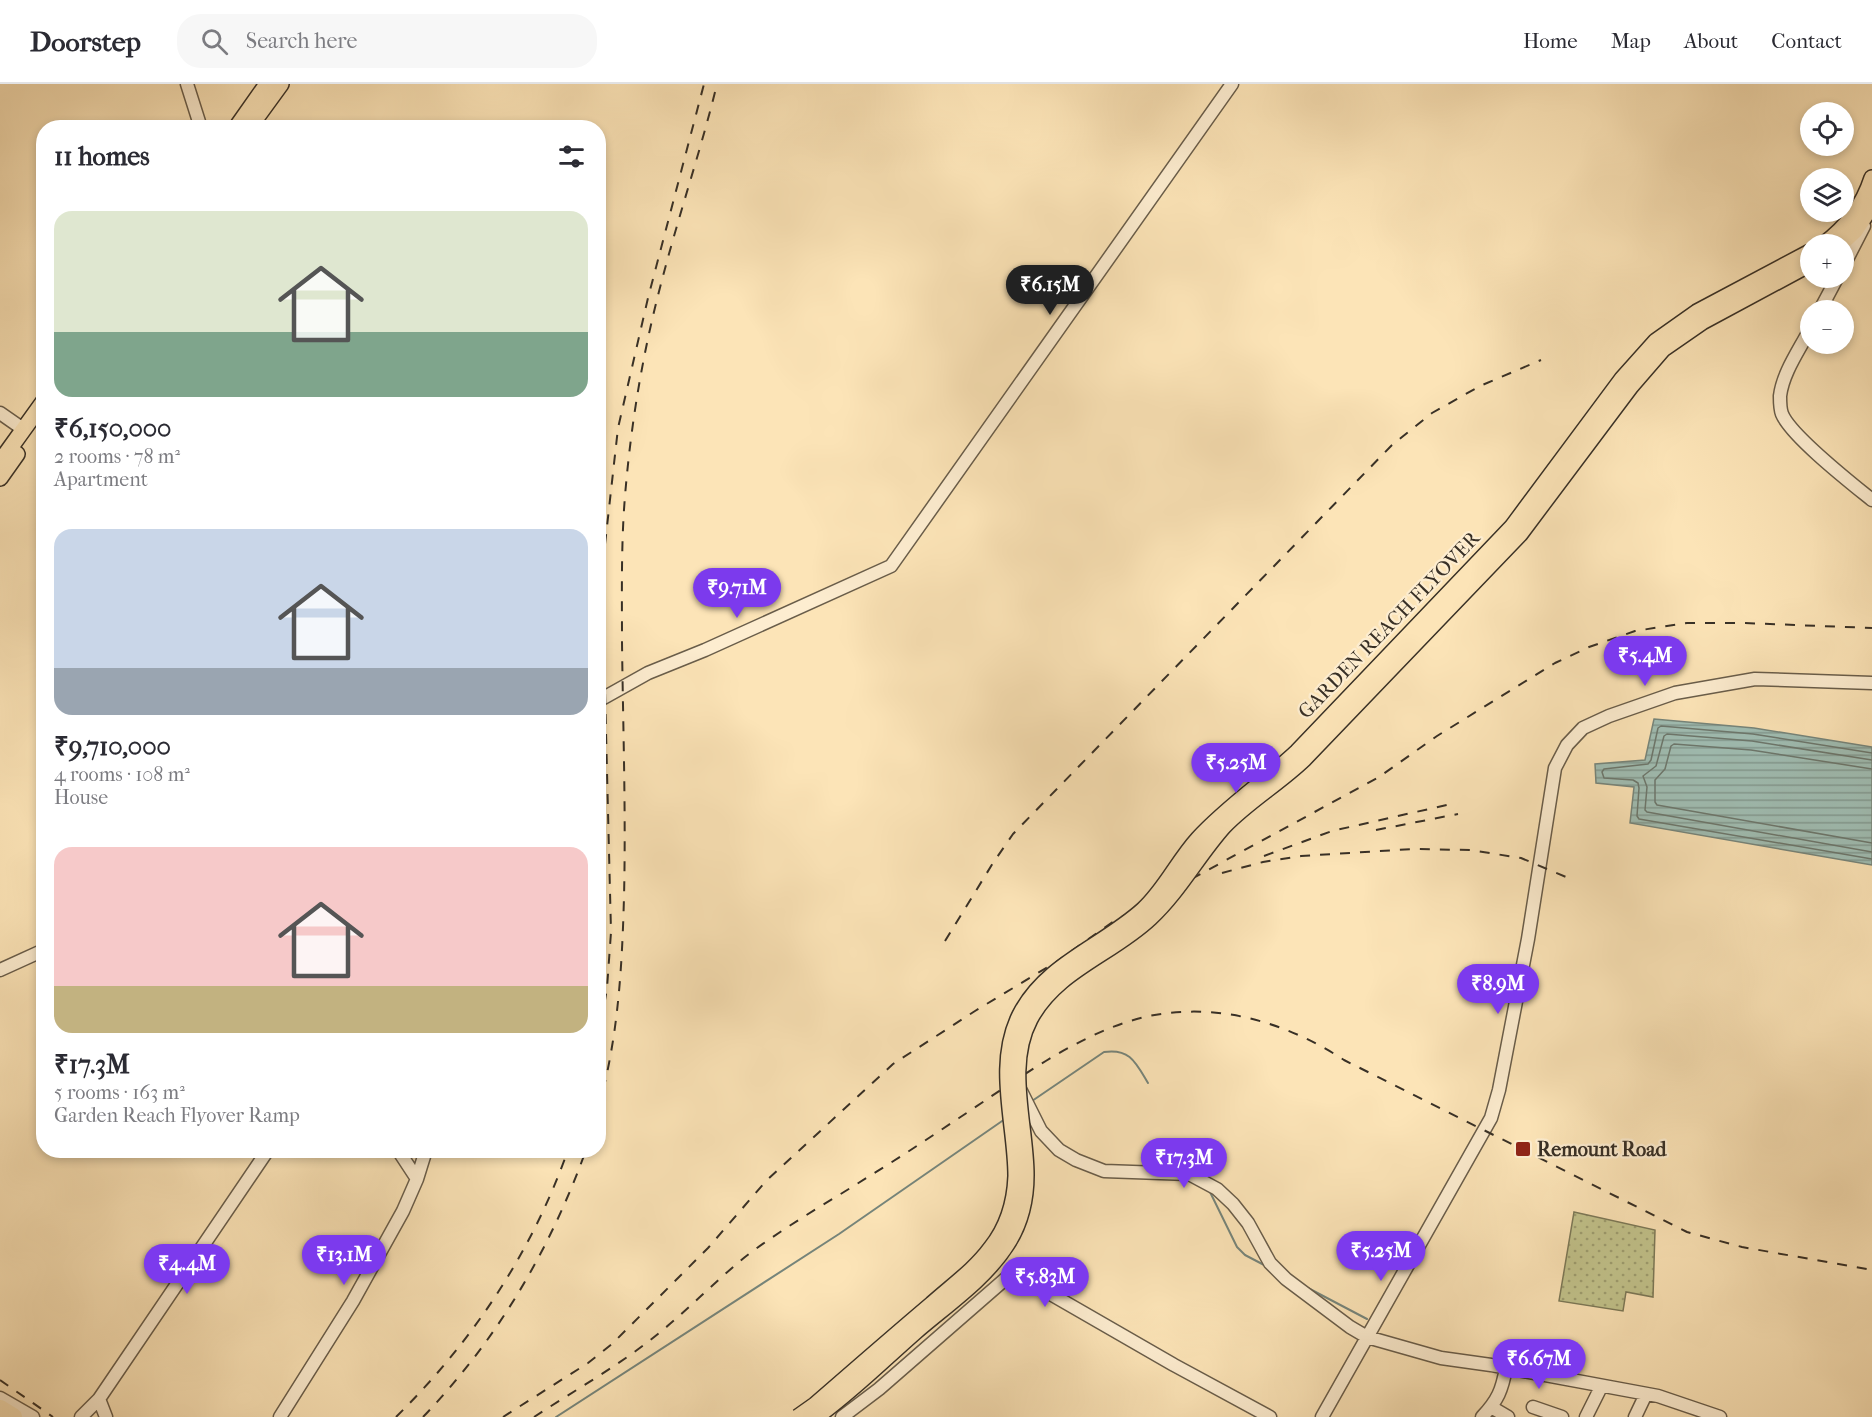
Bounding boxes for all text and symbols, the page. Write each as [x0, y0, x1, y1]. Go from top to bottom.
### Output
search box [177, 14, 597, 68]
text: Doorstep [30, 25, 141, 58]
icon: search [198, 25, 231, 58]
text: Search here [246, 28, 357, 54]
text: Home [1523, 29, 1578, 53]
text: Map [1611, 29, 1651, 53]
text: About [1684, 29, 1738, 53]
text: Contact [1771, 29, 1842, 53]
map controls [1800, 102, 1854, 354]
button: locate [1800, 102, 1854, 156]
icon: filters [555, 140, 588, 173]
text: 11 homes [54, 141, 150, 172]
button: layers [1800, 168, 1854, 222]
button: + [1800, 234, 1854, 288]
icon: home [267, 250, 375, 358]
pin: ₹6.15M [1001, 265, 1099, 316]
text: ₹6.15M [1020, 273, 1080, 296]
button: − [1800, 300, 1854, 354]
text: ₹6,150,000 [54, 413, 171, 444]
text: 2 rooms · 78 m² [54, 445, 180, 468]
text: Apartment [54, 468, 148, 491]
street label: GARDEN REACH FLYOVER [1294, 526, 1486, 723]
icon: home [267, 568, 375, 676]
pin: ₹9.71M [688, 568, 786, 619]
text: ₹9.71M [707, 576, 767, 599]
pin: ₹5.4M [1603, 636, 1687, 687]
text: ₹5.4M [1618, 644, 1672, 667]
text: ₹9,710,000 [54, 731, 171, 762]
pin: ₹5.25M [1187, 743, 1285, 794]
text: ₹5.25M [1205, 751, 1267, 774]
text: 4 rooms · 108 m² [54, 763, 190, 786]
text: House [54, 786, 108, 809]
icon: home [267, 886, 375, 994]
pin: ₹8.9M [1456, 964, 1540, 1015]
text: ₹8.9M [1471, 972, 1525, 995]
text: ₹17.3M [54, 1049, 130, 1080]
text: 5 rooms · 163 m² [54, 1081, 185, 1104]
text: Garden Reach Flyover Ramp [54, 1104, 300, 1127]
pin: ₹17.3M [1135, 1138, 1233, 1189]
place label: Remount Road [1537, 1138, 1667, 1161]
marker: Remount Road [1514, 1140, 1532, 1158]
text: ₹17.3M [1155, 1146, 1213, 1169]
pin: ₹5.25M [1332, 1231, 1430, 1282]
pin: ₹13.1M [295, 1235, 393, 1286]
text: ₹5.25M [1350, 1239, 1412, 1262]
text: ₹13.1M [316, 1243, 372, 1266]
pin: ₹4.4M [145, 1244, 229, 1295]
text: ₹4.4M [158, 1252, 216, 1275]
pin: ₹5.83M [996, 1257, 1094, 1308]
text: ₹5.83M [1015, 1265, 1075, 1288]
pin: ₹6.67M [1490, 1339, 1588, 1390]
text: ₹6.67M [1507, 1347, 1571, 1370]

